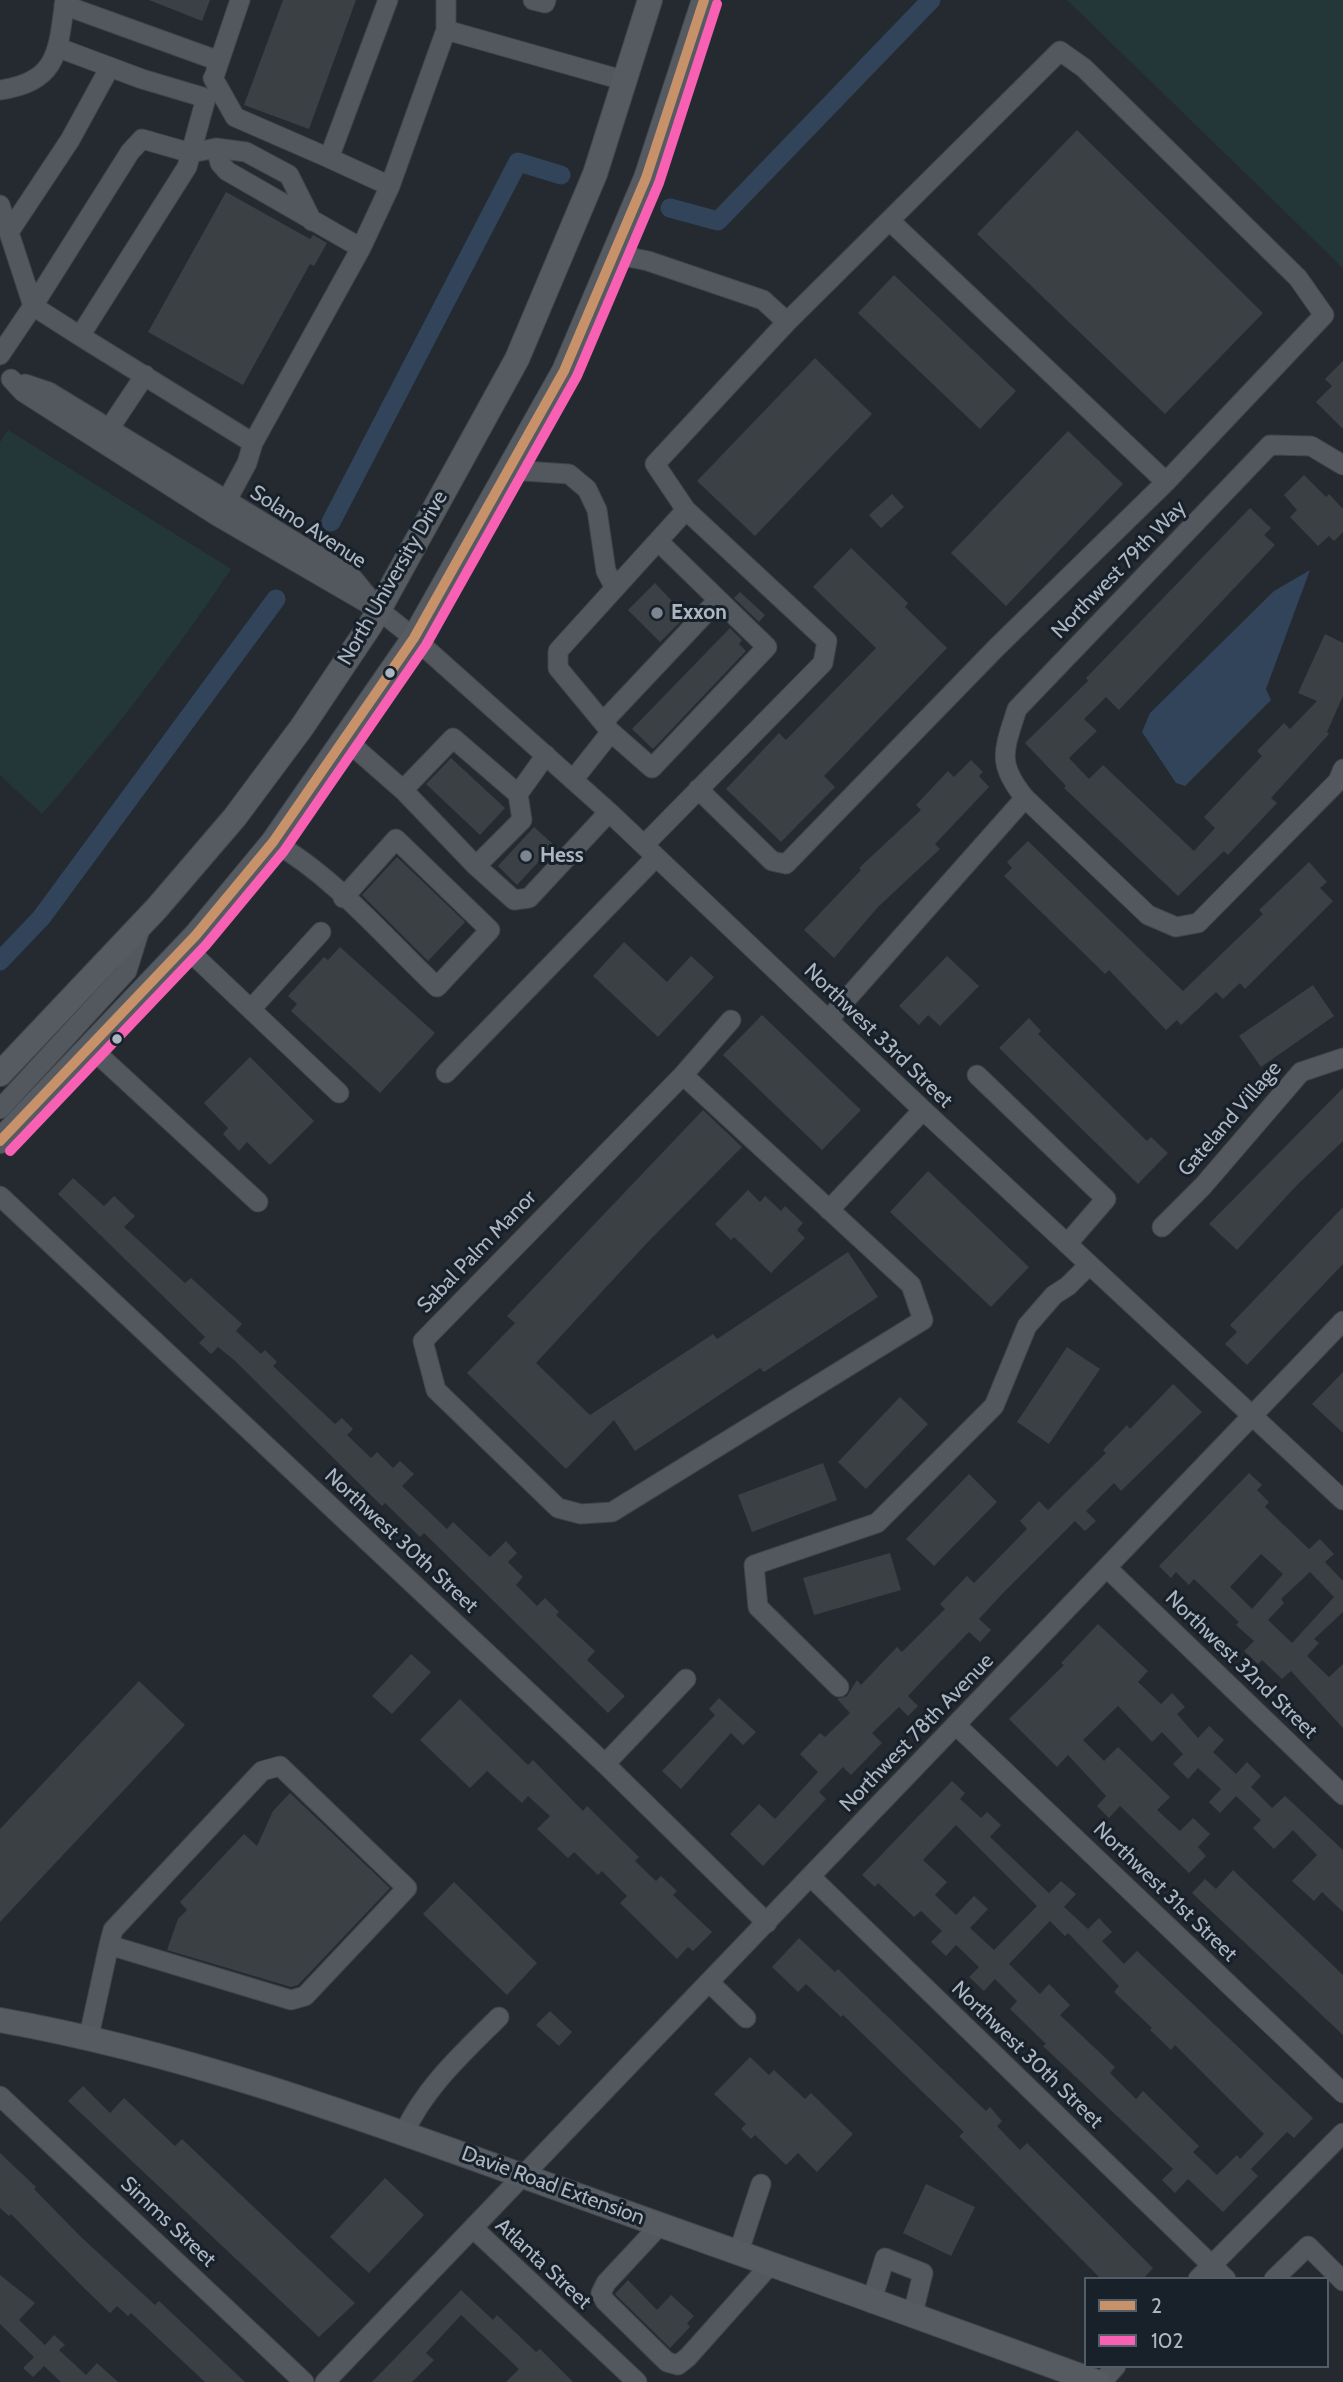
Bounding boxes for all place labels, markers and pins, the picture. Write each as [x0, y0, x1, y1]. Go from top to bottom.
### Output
place label: Exxon [671, 600, 727, 626]
marker: Exxon [649, 605, 665, 621]
unlabelled marker [383, 666, 397, 680]
place label: Hess [540, 843, 584, 869]
marker: Hess [518, 848, 534, 864]
unlabelled marker [110, 1032, 124, 1046]

